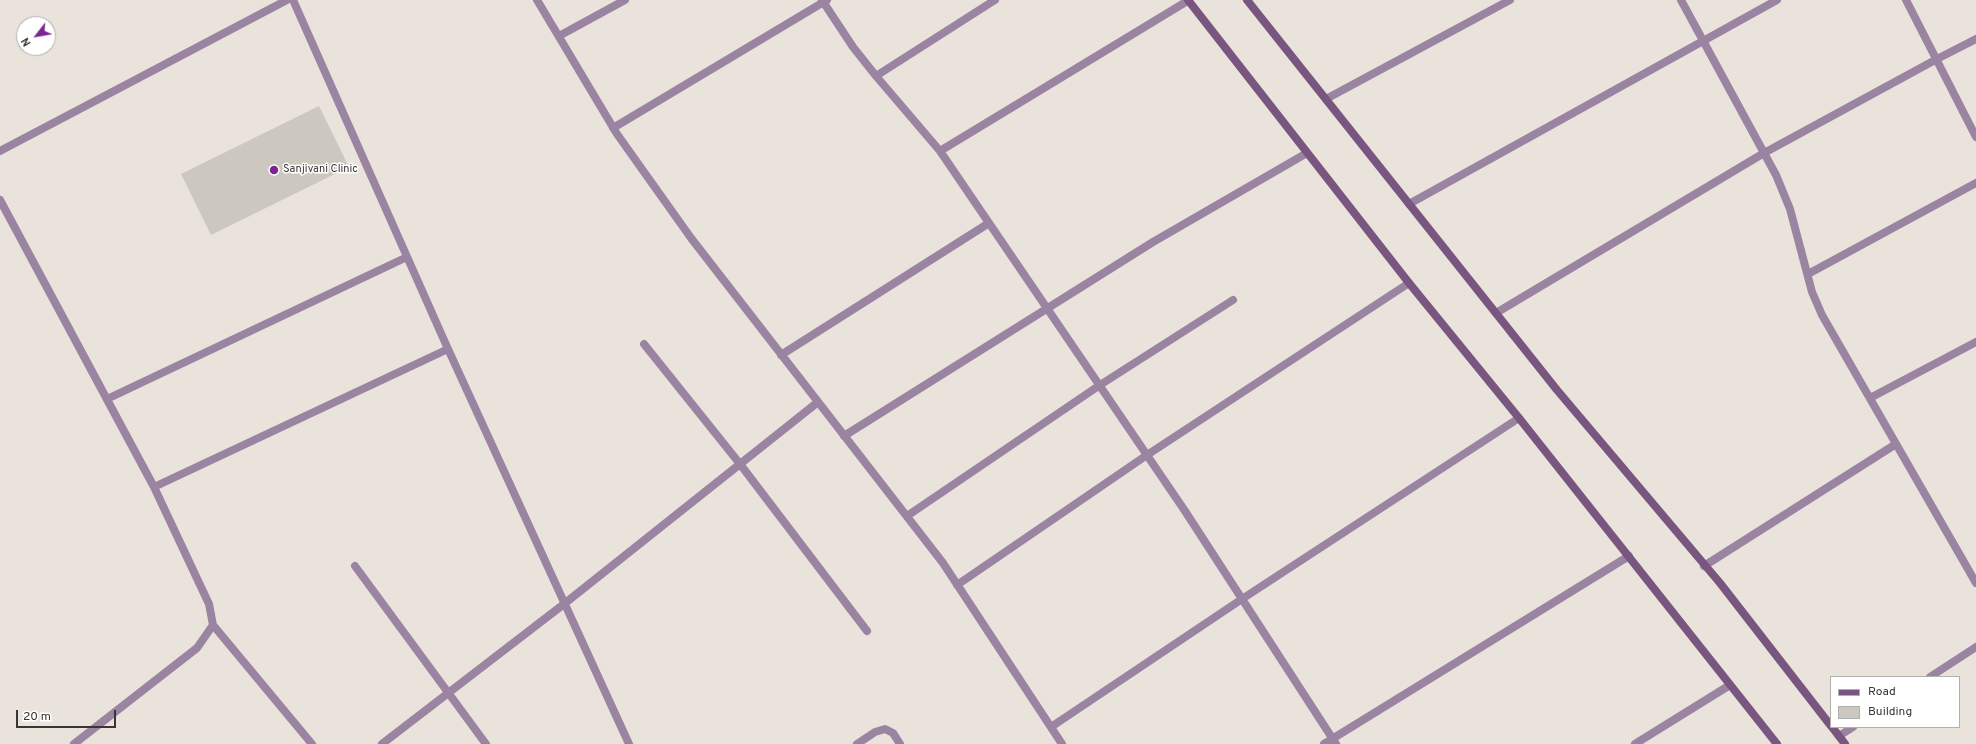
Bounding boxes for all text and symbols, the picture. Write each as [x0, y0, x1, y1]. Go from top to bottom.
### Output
north arrow [16, 16, 56, 56]
text: N [19, 35, 35, 49]
place label: Sanjivani Clinic [283, 163, 358, 177]
marker: Sanjivani Clinic [268, 164, 280, 176]
legend [1830, 676, 1960, 728]
text: Road [1868, 684, 1896, 700]
scale bar [18, 702, 118, 728]
text: Building [1868, 704, 1912, 720]
text: 20 m [23, 709, 51, 725]

